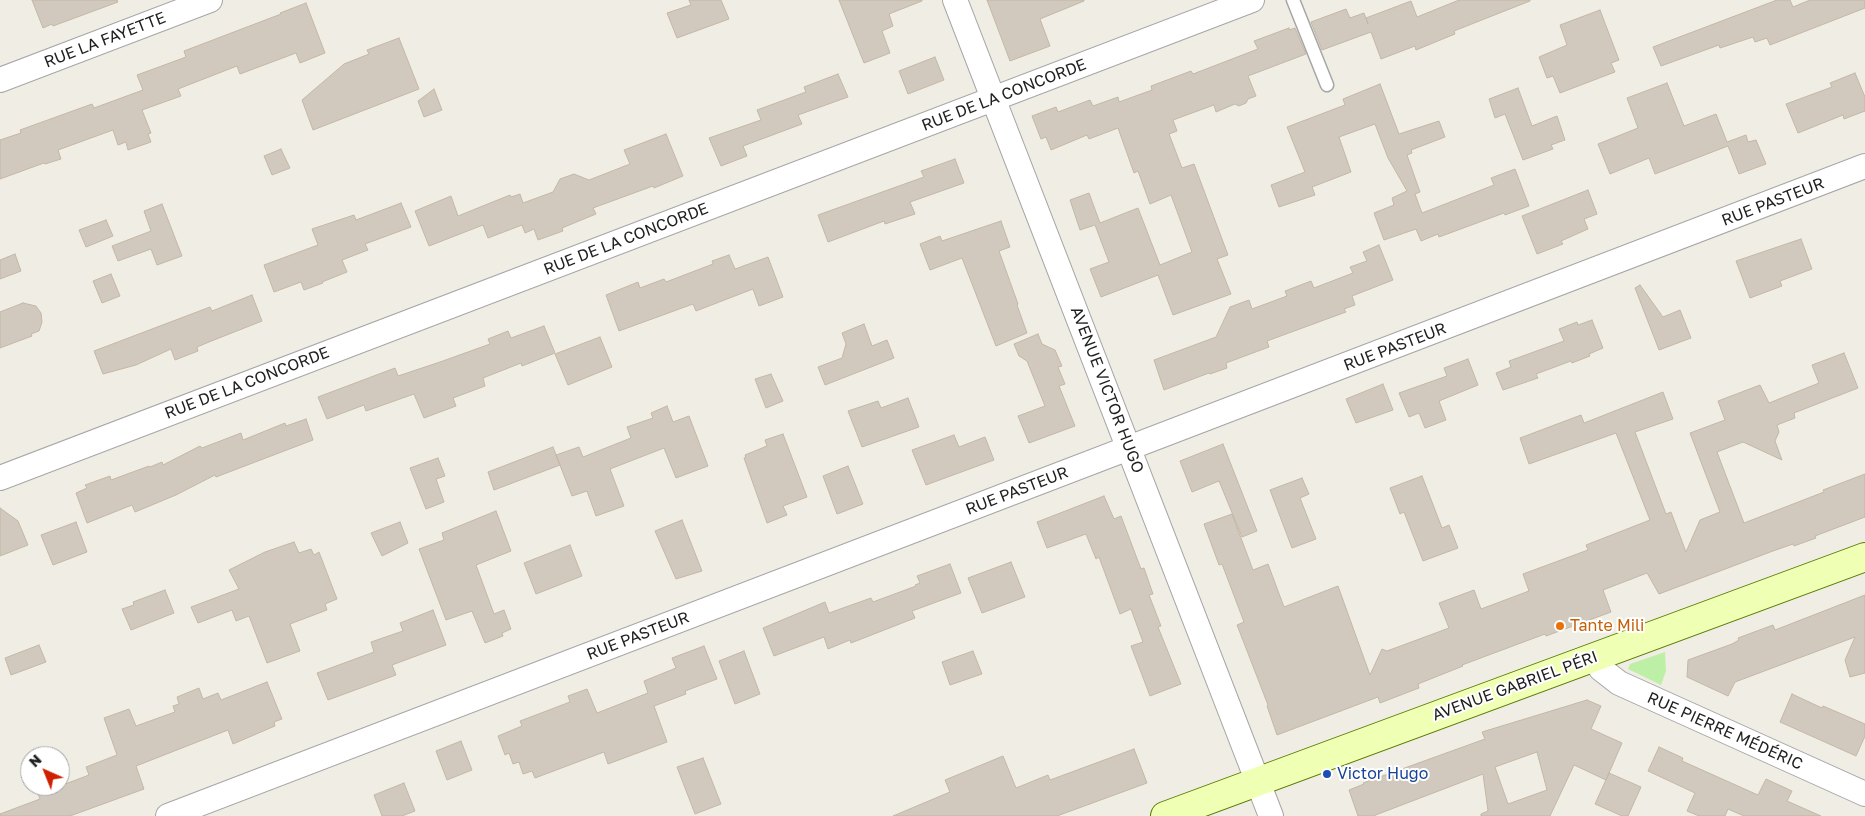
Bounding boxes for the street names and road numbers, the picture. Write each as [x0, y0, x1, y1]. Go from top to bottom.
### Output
street label: RUE LA FAYETTE [42, 8, 168, 72]
street label: RUE DE LA CONCORDE [919, 55, 1089, 135]
street label: RUE PASTEUR [1719, 174, 1827, 230]
street label: RUE DE LA CONCORDE [541, 199, 711, 279]
street label: AVENUE VICTOR HUGO [1066, 304, 1148, 476]
street label: RUE PASTEUR [1341, 319, 1449, 375]
street label: RUE DE LA CONCORDE [162, 343, 332, 423]
street label: RUE PASTEUR [963, 463, 1071, 519]
street label: RUE PASTEUR [584, 608, 692, 664]
street label: AVENUE GABRIEL PÉRI [1430, 647, 1600, 725]
street label: RUE PIERRE MÉDÉRIC [1644, 688, 1806, 774]

